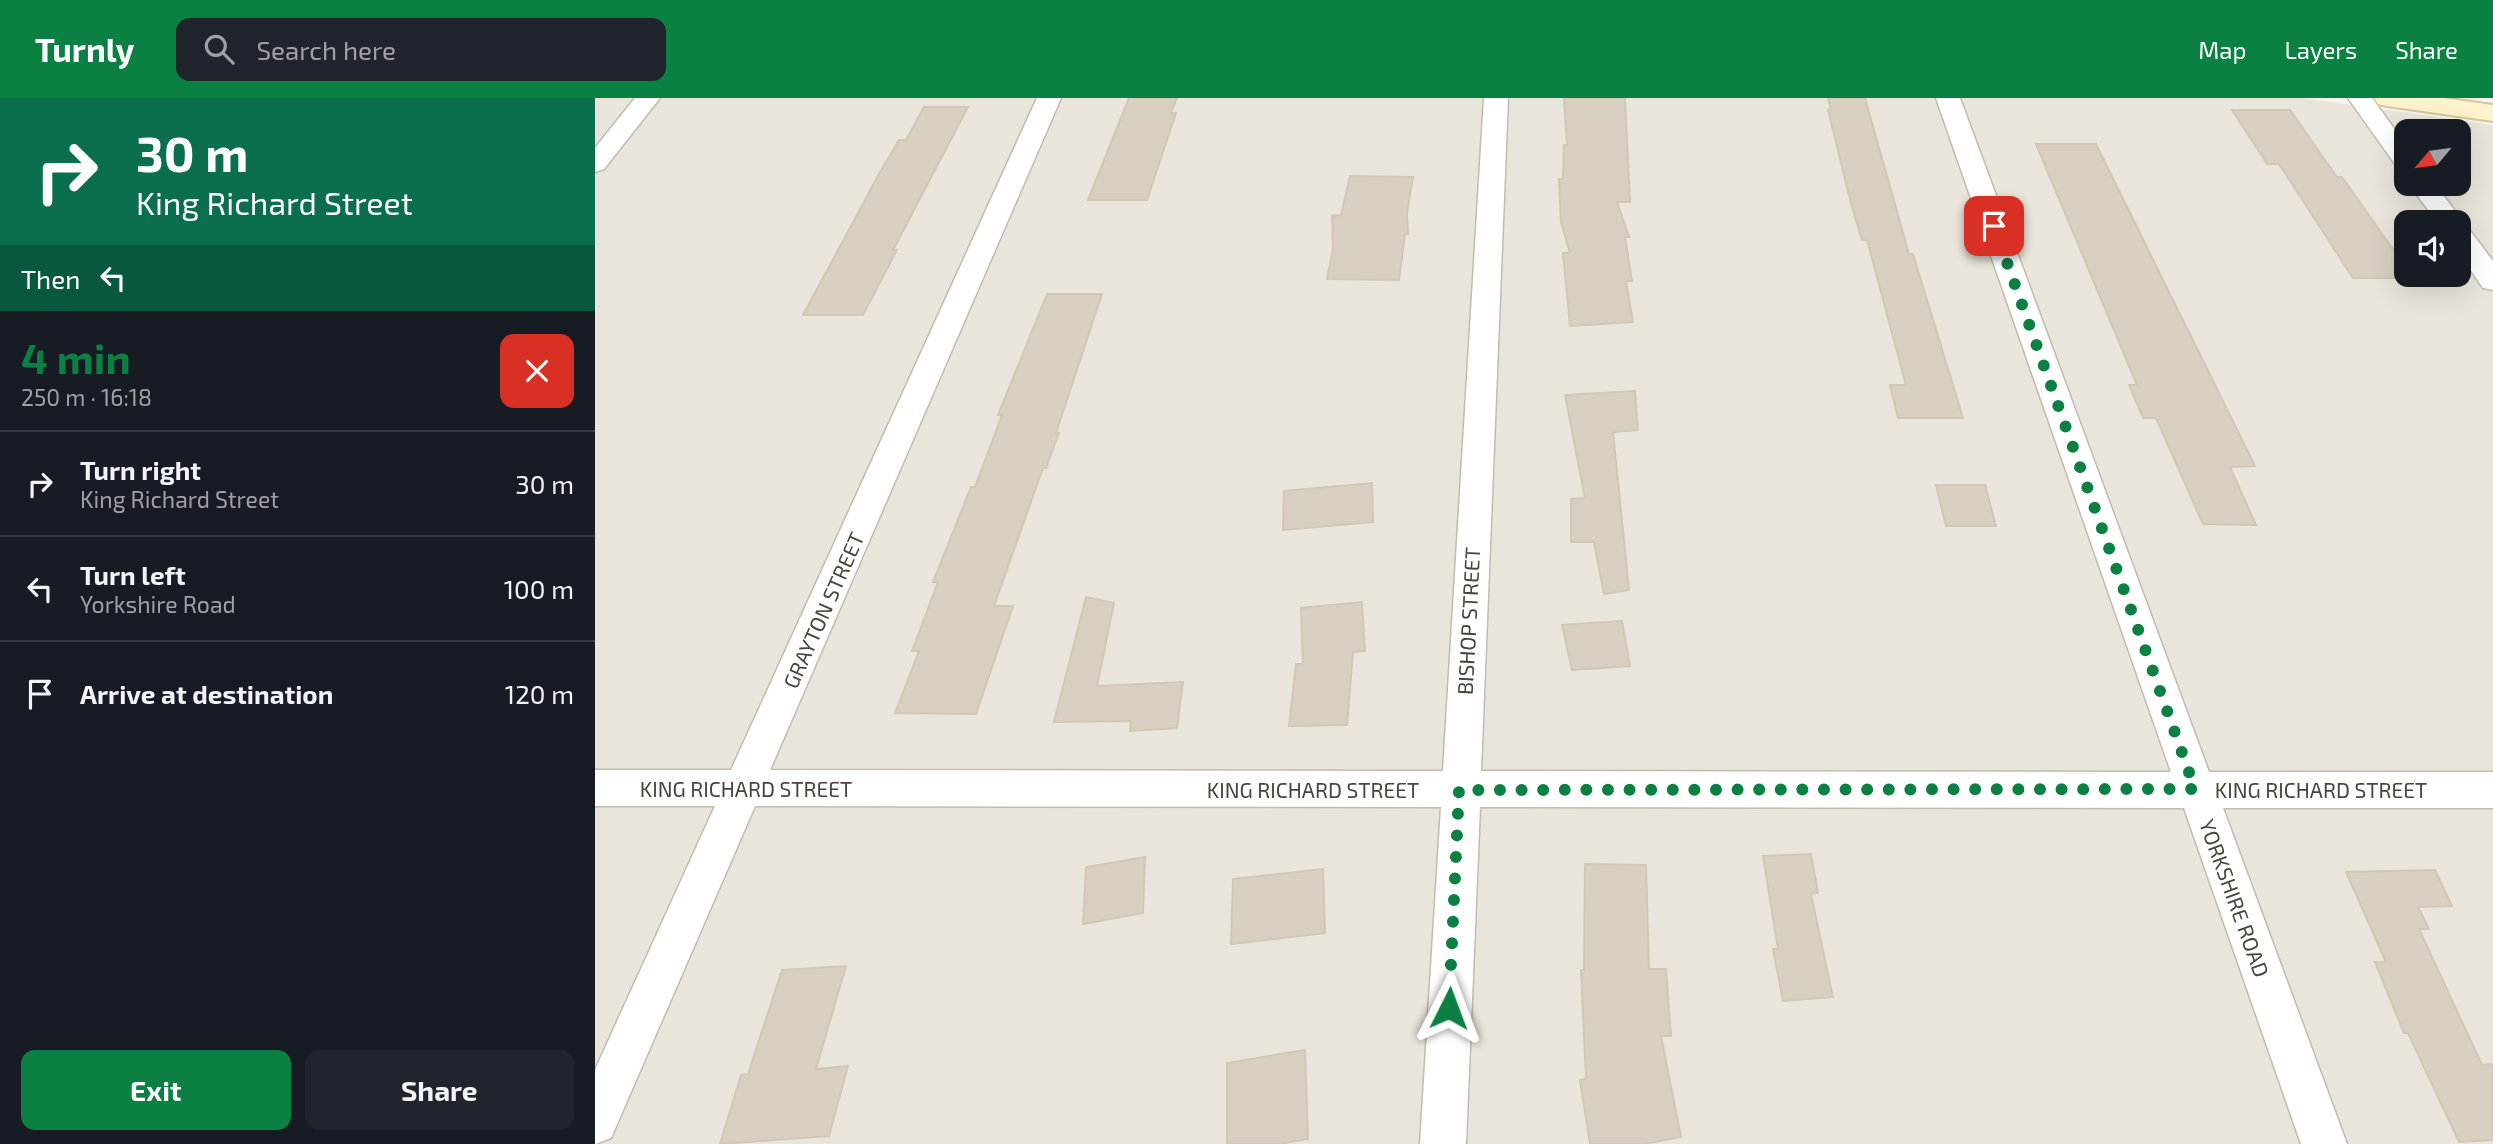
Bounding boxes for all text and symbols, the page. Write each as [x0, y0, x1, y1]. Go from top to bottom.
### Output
search box [176, 18, 666, 81]
text: Turnly [35, 29, 134, 69]
icon: search [200, 30, 238, 68]
text: Search here [256, 34, 396, 65]
text: Map [2198, 35, 2246, 64]
text: Layers [2284, 35, 2357, 64]
text: Share [2395, 35, 2458, 64]
north arrow [2394, 119, 2471, 196]
map controls [2394, 119, 2471, 287]
text: 30 m [136, 123, 248, 182]
icon: right [21, 126, 112, 217]
text: King Richard Street [136, 183, 413, 221]
pin [1964, 196, 2024, 256]
icon: arrive [1975, 207, 2013, 245]
button: sound [2394, 210, 2471, 287]
icon: left [94, 259, 132, 297]
text: Then [21, 263, 80, 294]
text: 4 min [21, 332, 131, 382]
button: close [500, 334, 574, 408]
text: 250 m · 16:18 [21, 383, 152, 411]
text: Turn right [80, 454, 201, 485]
icon: right [21, 465, 59, 503]
text: 30 m [515, 468, 574, 499]
text: King Richard Street [80, 485, 279, 513]
street label: GRAYTON STREET [777, 528, 869, 692]
street label: BISHOP STREET [1452, 547, 1484, 695]
text: Turn left [80, 559, 186, 590]
icon: left [21, 570, 59, 608]
text: 100 m [504, 573, 574, 604]
text: Yorkshire Road [80, 590, 236, 618]
icon: arrive [21, 675, 59, 713]
text: Arrive at destination [80, 678, 333, 709]
text: 120 m [505, 678, 574, 709]
street label: KING RICHARD STREET [640, 776, 852, 801]
street label: KING RICHARD STREET [1207, 777, 1419, 802]
street label: KING RICHARD STREET [2215, 777, 2427, 802]
street label: YORKSHIRE ROAD [2195, 816, 2275, 980]
position arrow [1412, 971, 1486, 1045]
button: Exit [21, 1050, 291, 1130]
button: Share [305, 1050, 574, 1130]

